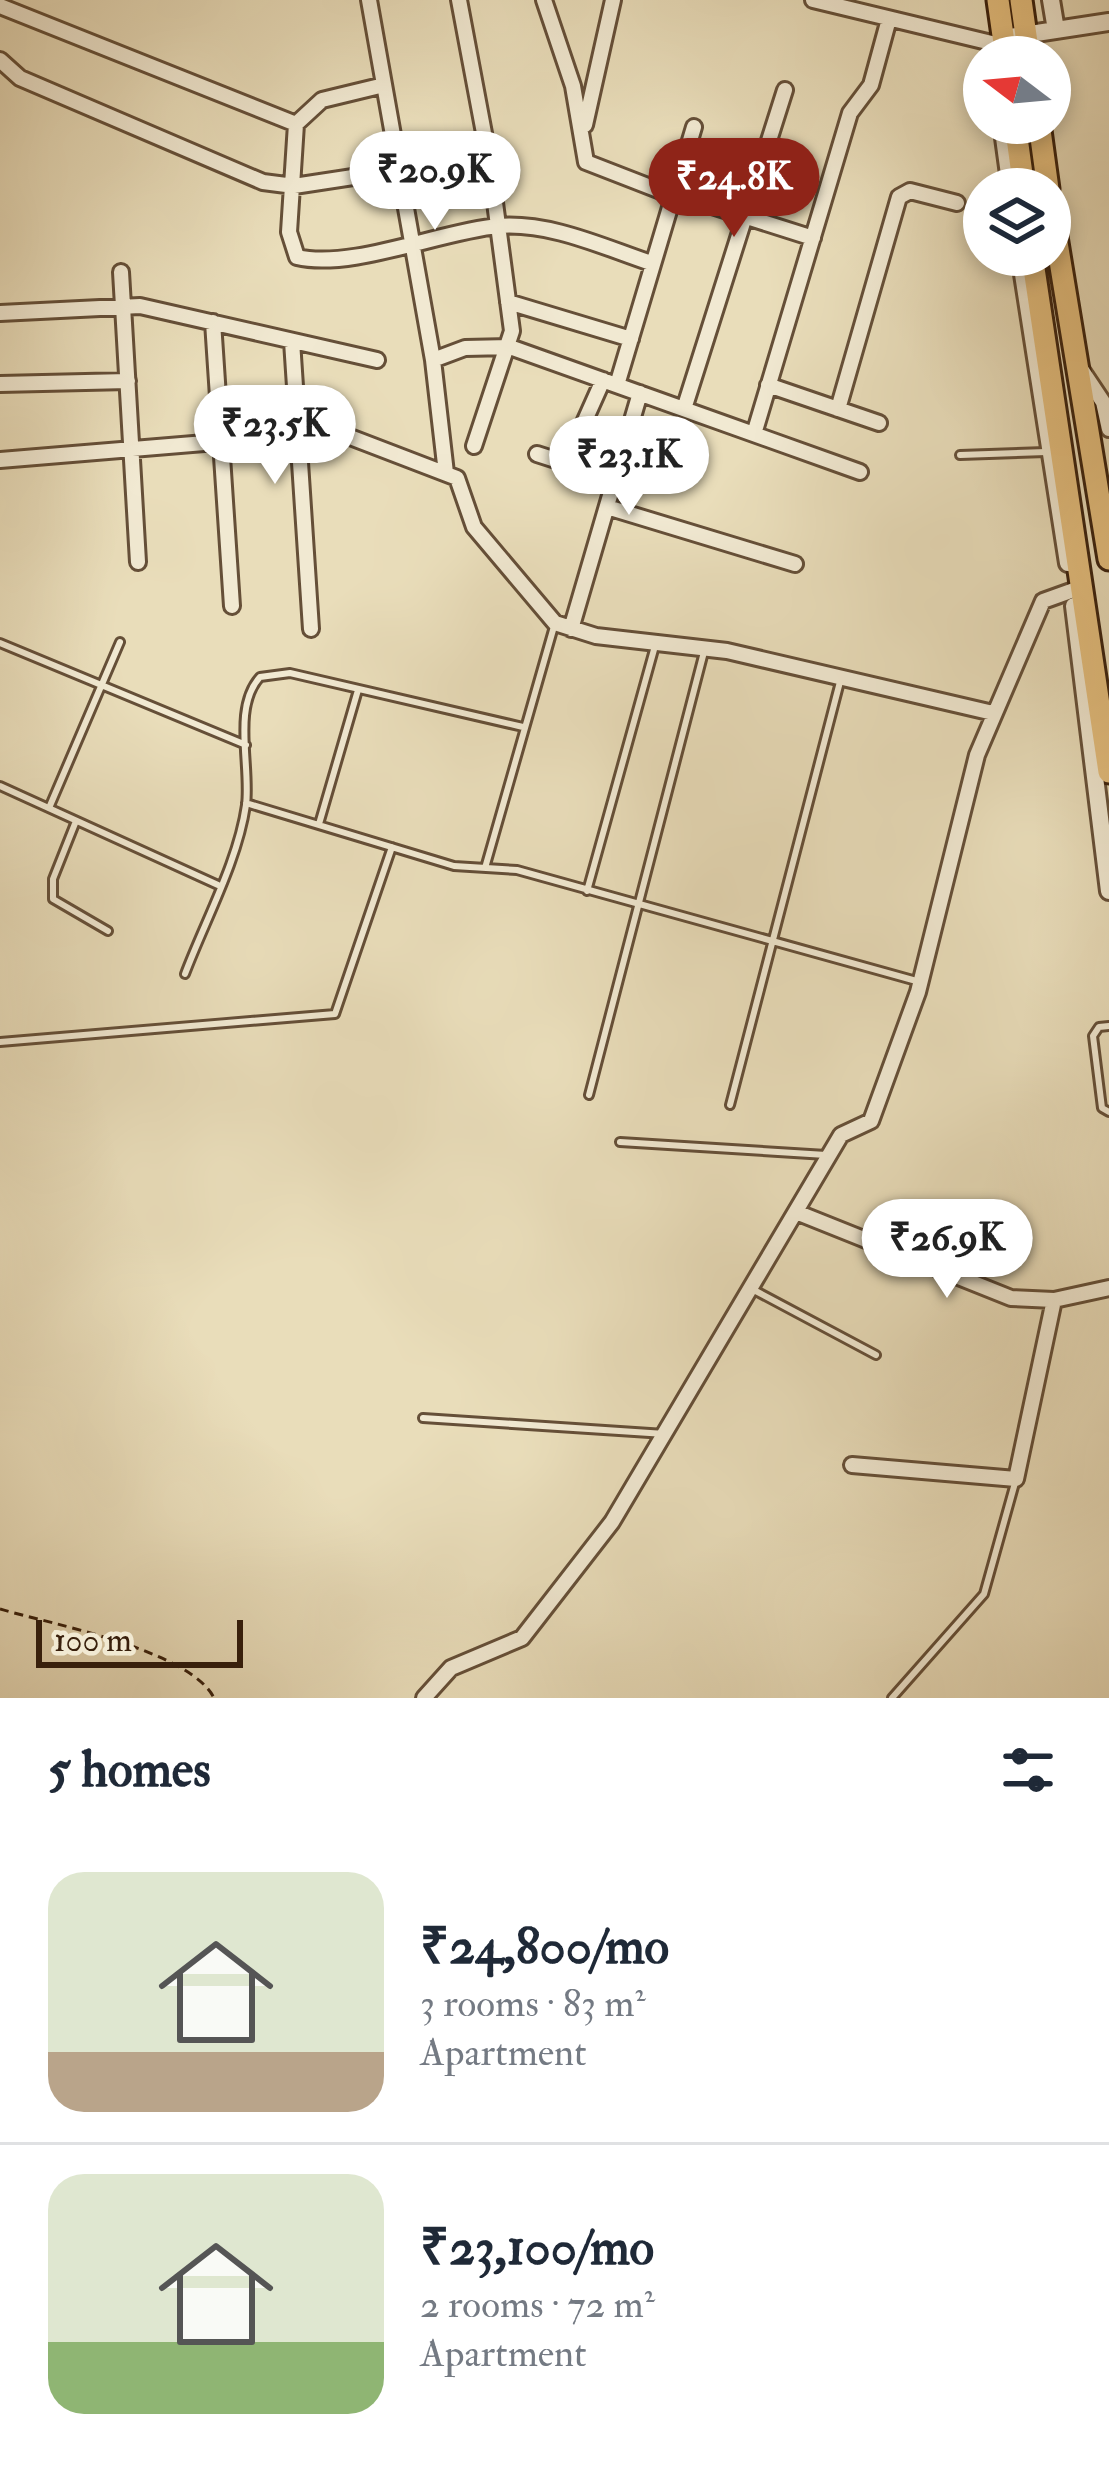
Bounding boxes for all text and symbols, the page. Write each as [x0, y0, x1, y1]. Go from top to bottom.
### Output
north arrow [963, 36, 1071, 144]
map controls [963, 36, 1071, 276]
pin: ₹20.9K [337, 131, 533, 233]
pin: ₹24.8K [636, 138, 832, 240]
text: ₹20.9K [377, 145, 493, 194]
text: ₹24.8K [675, 152, 793, 201]
button: layers [963, 168, 1071, 276]
pin: ₹23.5K [177, 385, 373, 487]
text: ₹23.5K [221, 399, 329, 448]
pin: ₹23.1K [531, 416, 727, 518]
text: ₹23.1K [576, 430, 682, 479]
pin: ₹26.9K [849, 1199, 1045, 1301]
text: ₹26.9K [889, 1213, 1005, 1262]
scale bar [36, 1614, 243, 1667]
text: 100 m [54, 1620, 132, 1661]
icon: filters [995, 1737, 1061, 1803]
text: 5 homes [48, 1738, 211, 1802]
text: ₹24,800/mo [420, 1915, 669, 1979]
icon: home [144, 1920, 288, 2064]
text: 3 rooms · 83 m² [420, 1979, 646, 2028]
text: Apartment [420, 2028, 587, 2077]
text: ₹23,100/mo [420, 2216, 654, 2280]
icon: home [144, 2222, 288, 2366]
text: 2 rooms · 72 m² [420, 2280, 655, 2329]
text: Apartment [420, 2329, 587, 2378]

